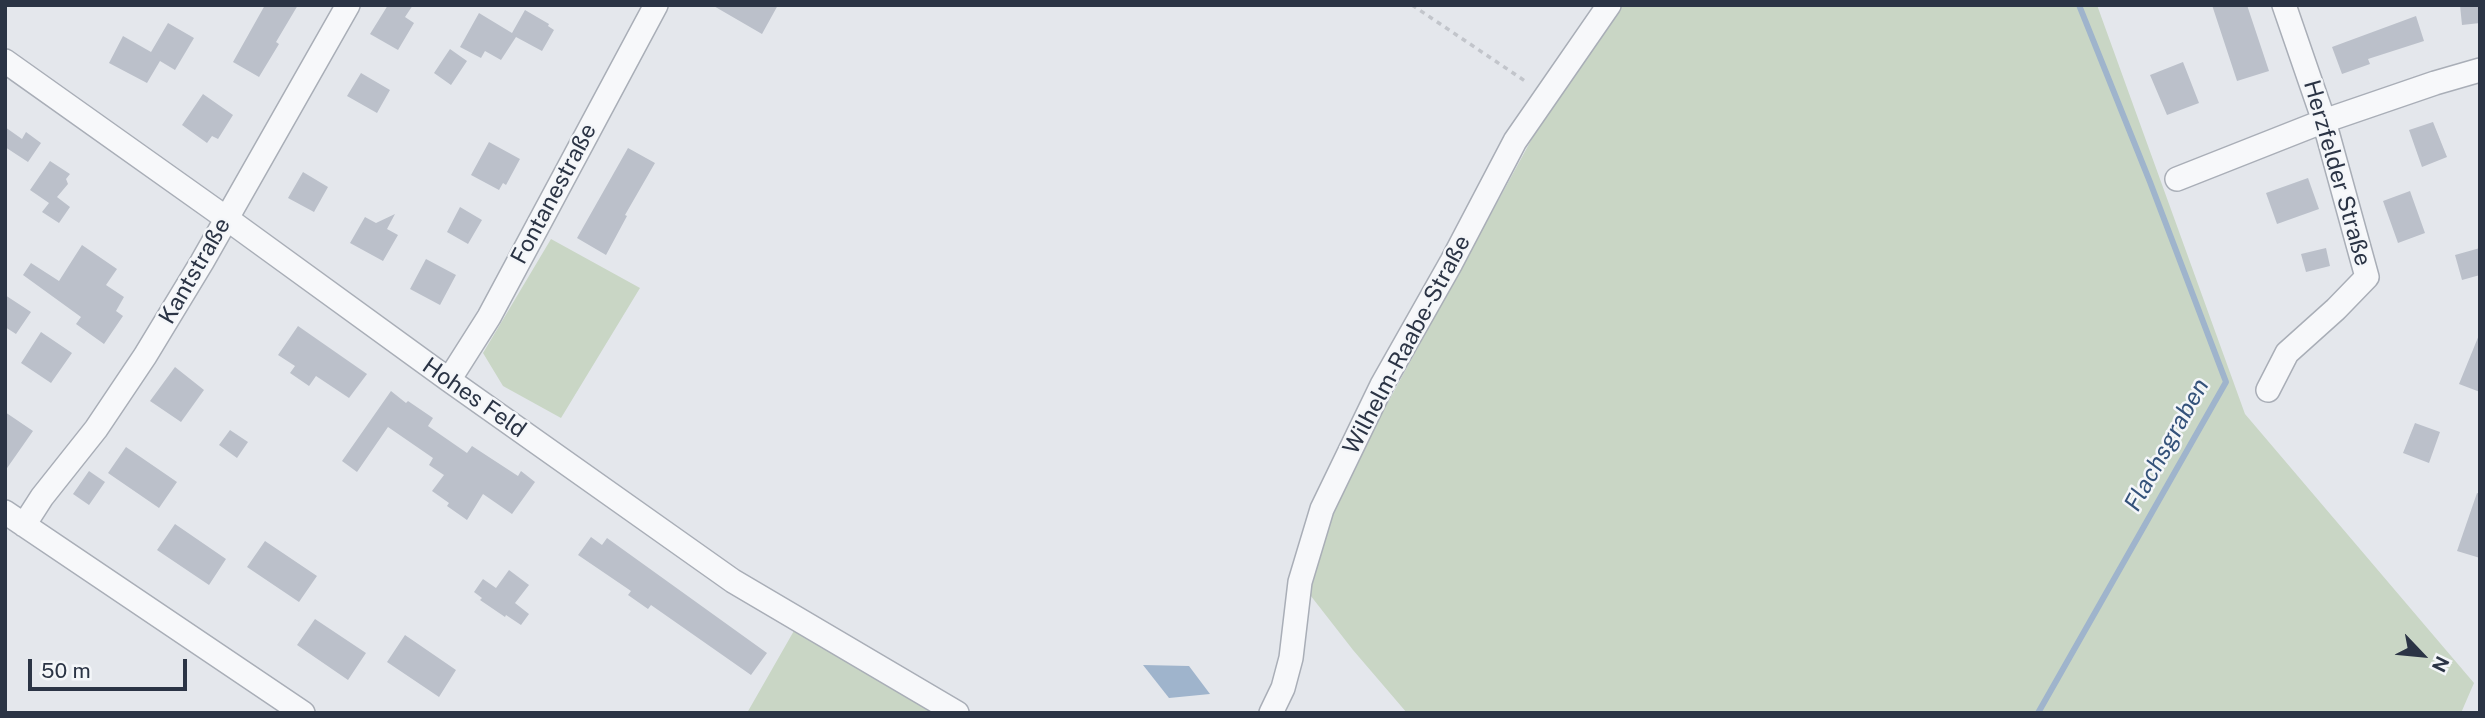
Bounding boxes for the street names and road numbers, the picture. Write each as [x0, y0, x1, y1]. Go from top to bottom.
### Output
street label: Herzfelder Straße [2297, 77, 2377, 269]
street label: Fontanestraße [505, 119, 603, 269]
street label: Kantstraße [154, 213, 236, 329]
street label: Wilhelm-Raabe-Straße [1338, 231, 1476, 459]
street label: Hohes Feld [417, 352, 531, 444]

